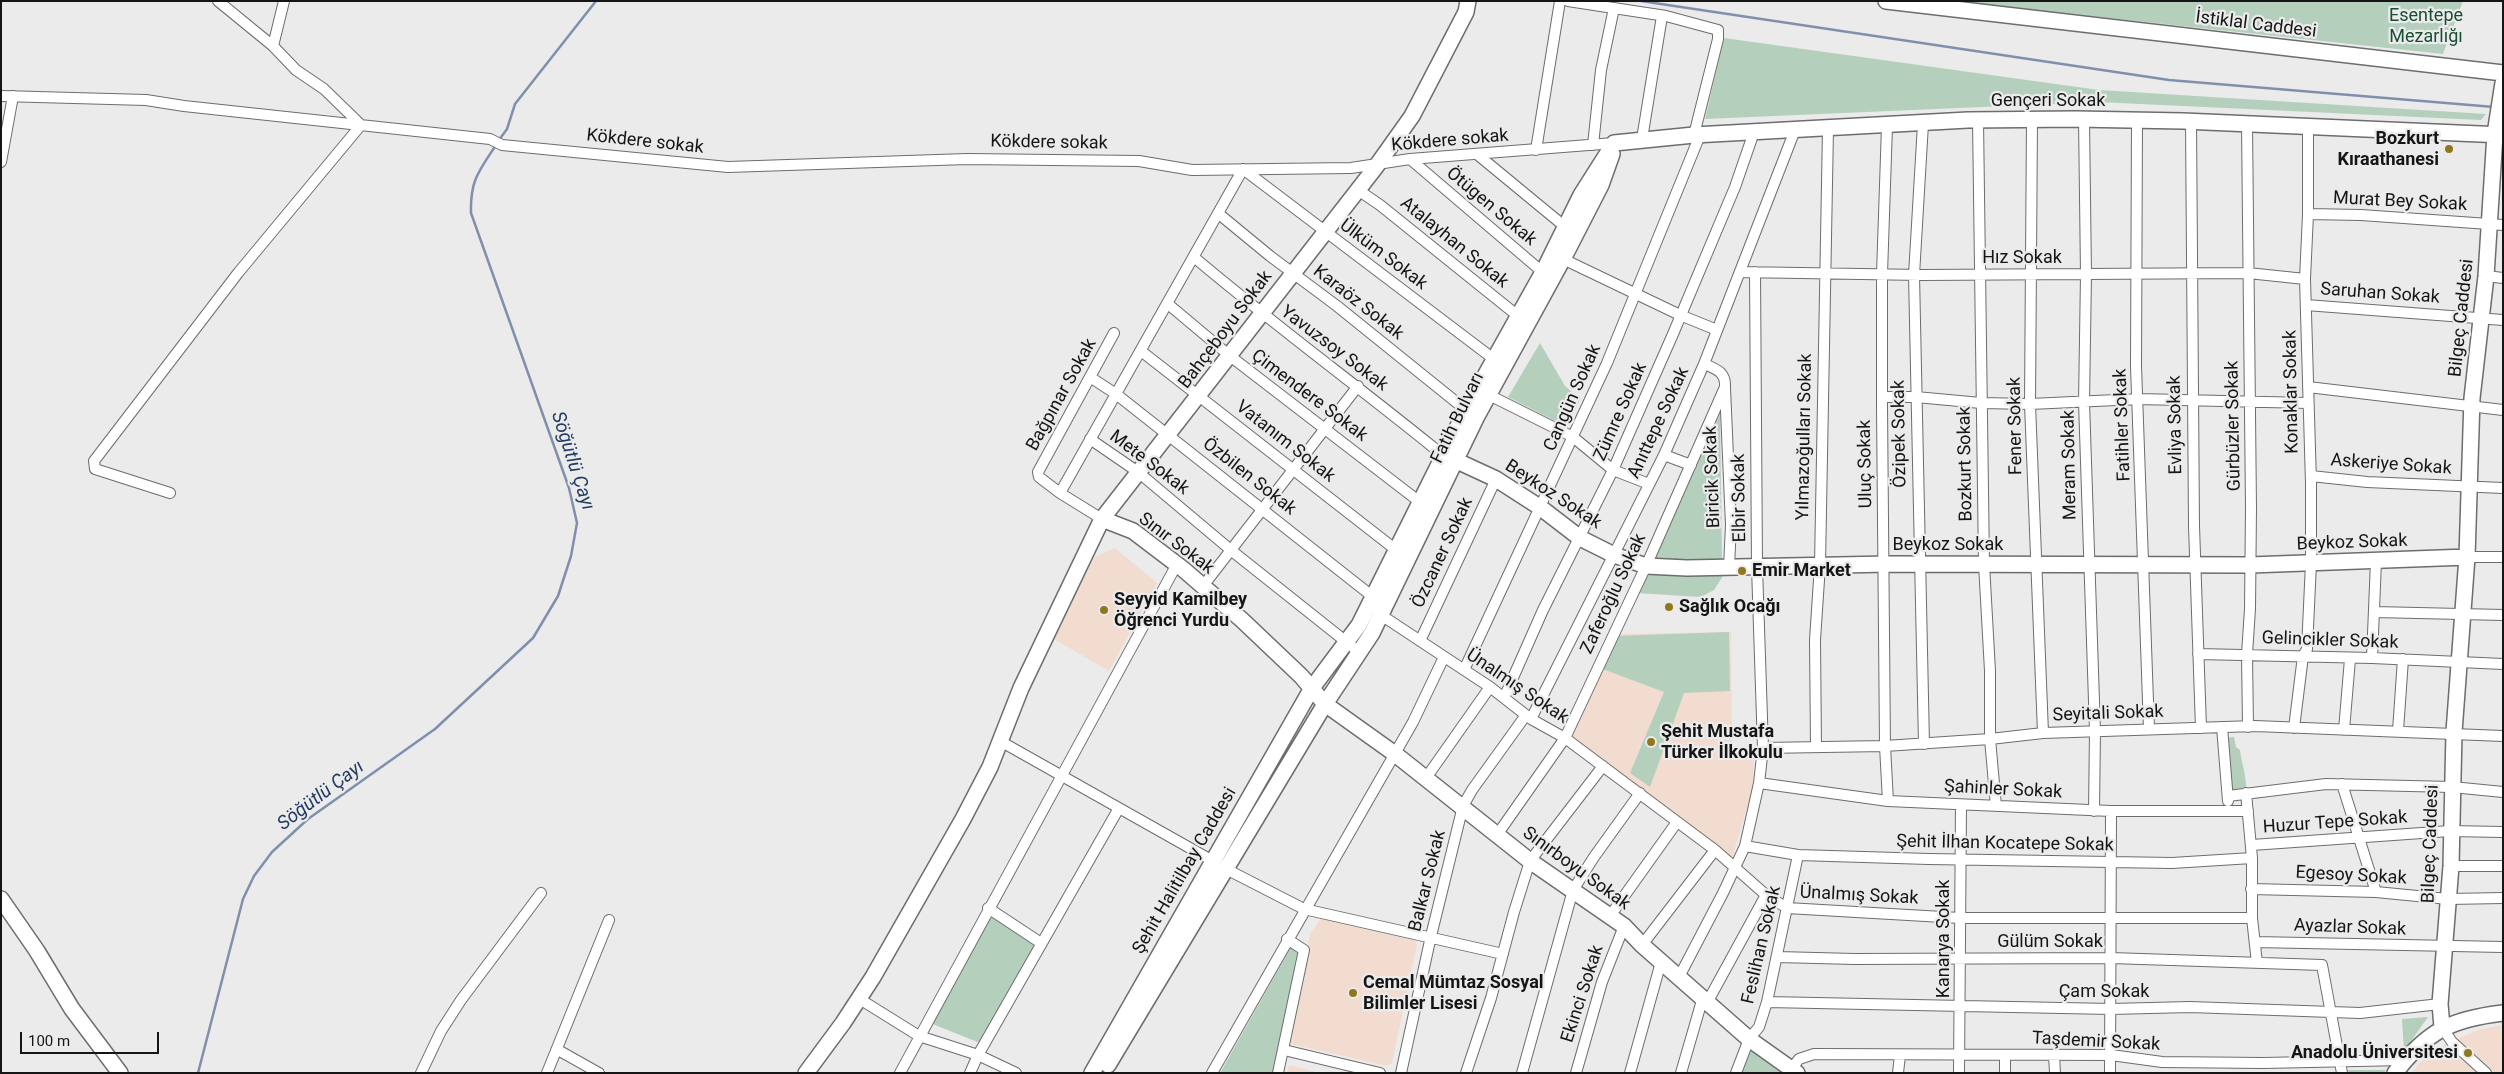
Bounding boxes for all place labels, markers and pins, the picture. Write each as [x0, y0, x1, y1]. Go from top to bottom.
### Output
place label: Bozkurt Kıraathanesi [2337, 128, 2439, 170]
marker: Bozkurt Kıraathanesi [2443, 143, 2455, 155]
place label: Emir Market [1752, 560, 1851, 582]
marker: Emir Market [1736, 565, 1748, 577]
place label: Seyyid Kamilbey Öğrenci Yurdu [1114, 589, 1247, 632]
place label: Sağlık Ocağı [1679, 596, 1780, 618]
marker: Sağlık Ocağı [1663, 601, 1675, 613]
marker: Seyyid Kamilbey Öğrenci Yurdu [1098, 604, 1110, 616]
place label: Şehit Mustafa Türker İlkokulu [1661, 721, 1783, 764]
marker: Şehit Mustafa Türker İlkokulu [1645, 736, 1657, 748]
place label: Cemal Mümtaz Sosyal Bilimler Lisesi [1363, 972, 1544, 1014]
marker: Cemal Mümtaz Sosyal Bilimler Lisesi [1347, 987, 1359, 999]
place label: Anadolu Üniversitesi [2291, 1042, 2458, 1064]
marker: Anadolu Üniversitesi [2462, 1047, 2474, 1059]

